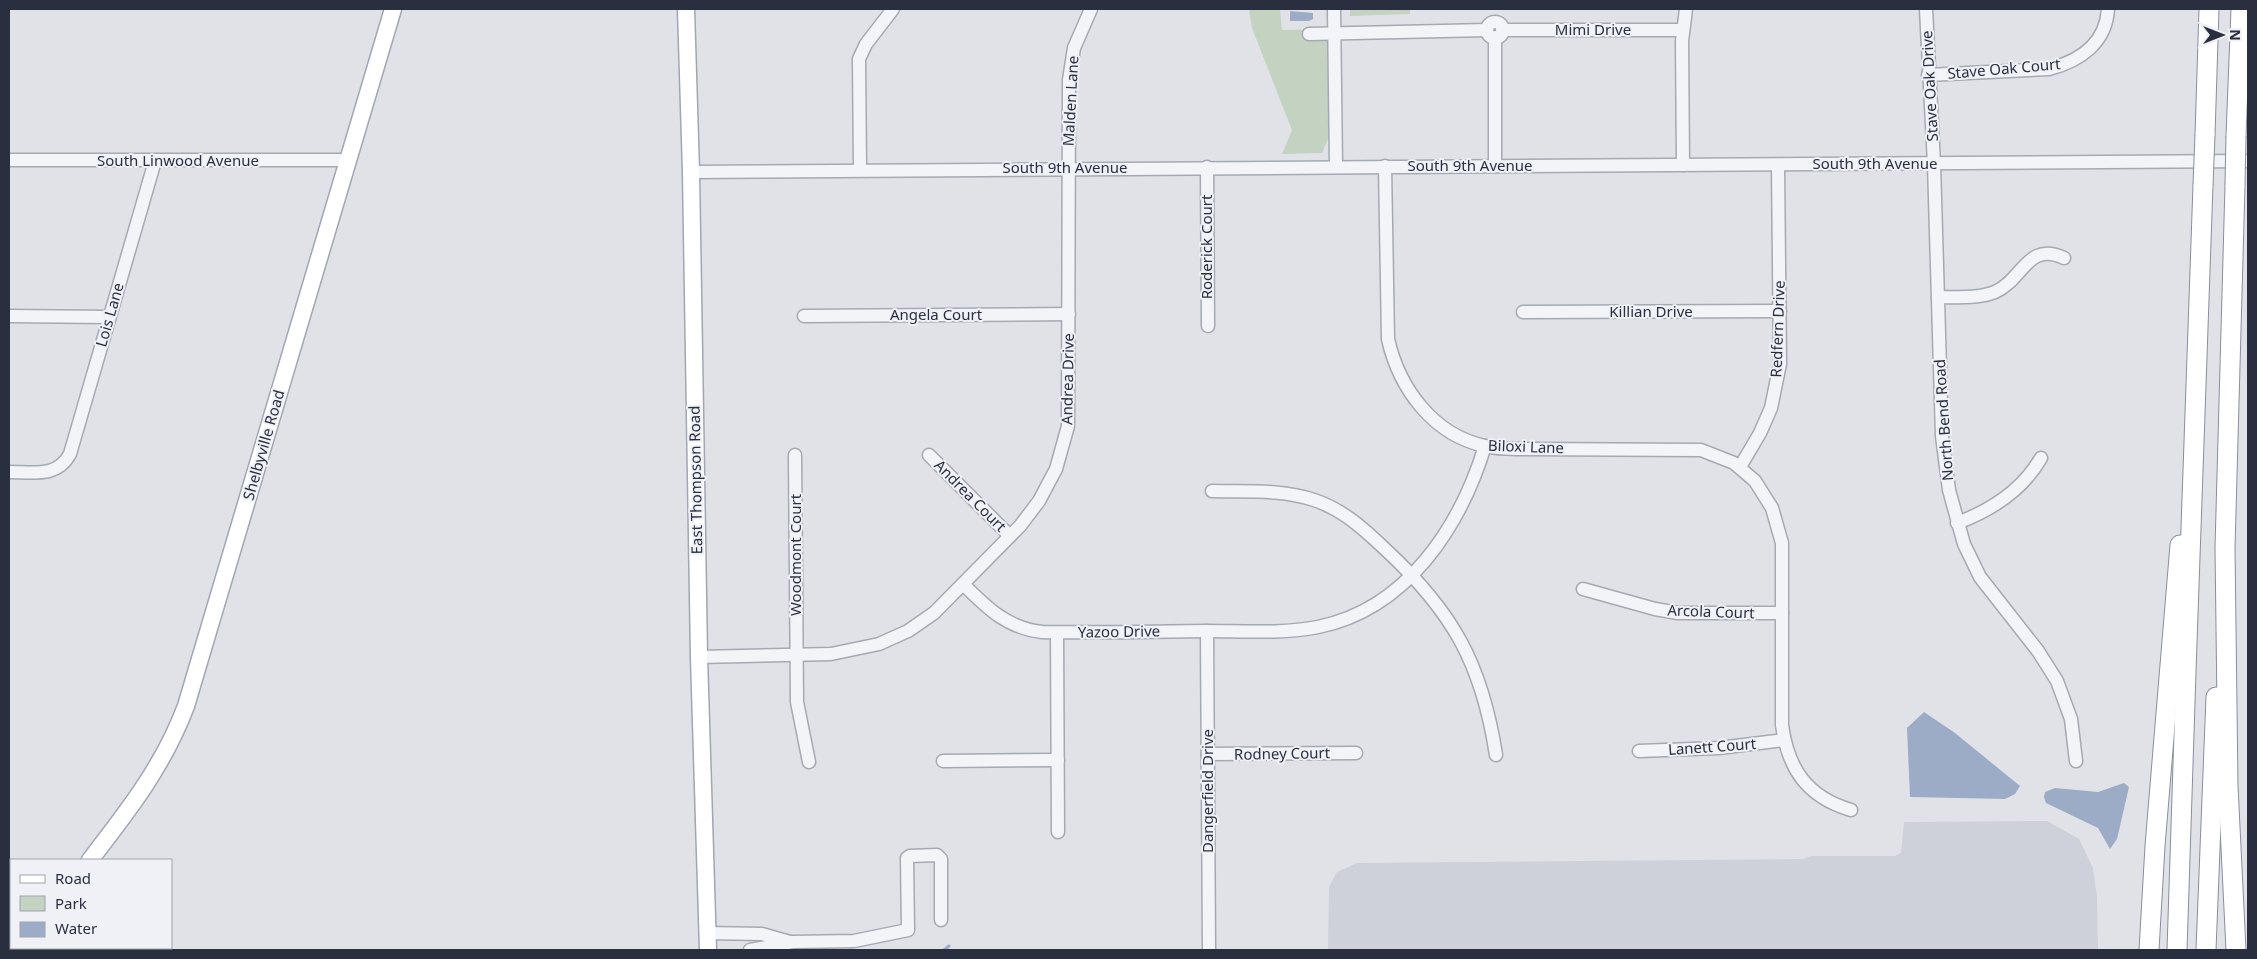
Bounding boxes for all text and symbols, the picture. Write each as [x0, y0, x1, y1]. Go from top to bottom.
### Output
north arrow [2197, 10, 2247, 60]
street label: Mimi Drive [1555, 19, 1631, 39]
text: N [2226, 29, 2245, 41]
street label: Stave Oak Drive [1916, 30, 1942, 142]
street label: Stave Oak Court [1946, 53, 2062, 83]
street label: Malden Lane [1058, 55, 1082, 147]
street label: South Linwood Avenue [97, 150, 259, 170]
street label: South 9th Avenue [1813, 153, 1938, 173]
street label: South 9th Avenue [1408, 155, 1533, 175]
street label: South 9th Avenue [1003, 157, 1128, 177]
street label: Roderick Court [1196, 194, 1216, 299]
street label: Lois Lane [90, 280, 128, 349]
street label: Redfern Drive [1765, 280, 1789, 378]
street label: Killian Drive [1609, 301, 1693, 321]
street label: Angela Court [890, 304, 983, 324]
street label: Andrea Drive [1056, 333, 1078, 425]
street label: North Bend Road [1929, 359, 1957, 482]
street label: Shelbyville Road [238, 387, 288, 502]
street label: East Thompson Road [684, 406, 706, 555]
street label: Biloxi Lane [1488, 435, 1564, 457]
street label: Andrea Court [930, 455, 1011, 536]
street label: Woodmont Court [785, 493, 805, 616]
street label: Arcola Court [1667, 599, 1756, 623]
street label: Yazoo Drive [1078, 620, 1160, 642]
street label: Dangerfield Drive [1197, 729, 1217, 853]
street label: Lanett Court [1667, 733, 1757, 759]
street label: Rodney Court [1234, 742, 1331, 764]
legend [10, 859, 172, 949]
text: Road [55, 868, 91, 888]
text: Park [55, 893, 87, 913]
text: Water [55, 918, 97, 938]

